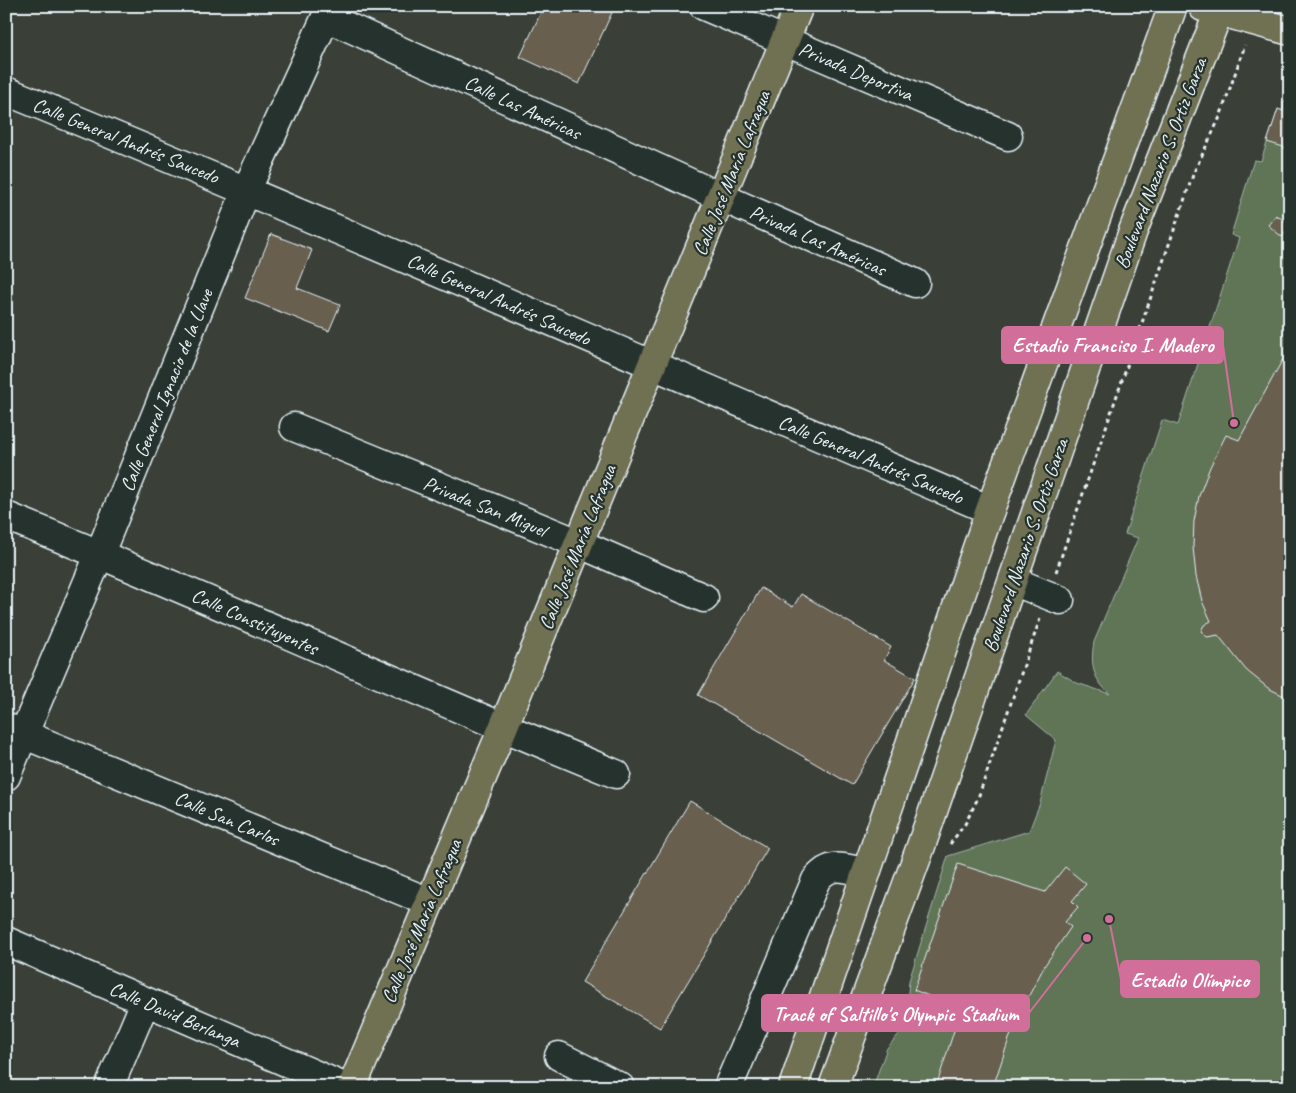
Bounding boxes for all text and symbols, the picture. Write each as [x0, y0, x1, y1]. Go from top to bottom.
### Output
street label: Privada Deportiva [795, 36, 918, 107]
street label: Boulevard Nazario S. Ortiz Garza [1109, 52, 1213, 272]
street label: Calle Las Américas [461, 70, 587, 146]
street label: Calle José María Lafragua [687, 85, 777, 259]
street label: Calle General Andrés Saucedo [29, 92, 223, 189]
street label: Privada Las Américas [746, 199, 892, 283]
street label: Calle General Andrés Saucedo [403, 248, 595, 352]
street label: Calle General Ignacio de la Llave [114, 284, 219, 495]
callout: Estadio Franciso I. Madero [1002, 327, 1223, 363]
text: Estadio Franciso I. Madero [1012, 332, 1215, 358]
street label: Calle General Andrés Saucedo [775, 409, 968, 510]
street label: Boulevard Nazario S. Ortiz Garza [977, 434, 1074, 655]
street label: Calle José María Lafragua [533, 459, 623, 633]
street label: Privada San Miguel [420, 470, 553, 544]
street label: Calle Constituyentes [188, 582, 324, 661]
street label: Calle San Carlos [171, 785, 285, 852]
street label: Calle José María Lafragua [376, 834, 468, 1007]
callout: Estadio Olímpico [1121, 961, 1259, 997]
text: Estadio Olímpico [1131, 967, 1252, 993]
street label: Calle David Berlanga [106, 976, 245, 1054]
callout: Track of Saltillo's Olympic Stadium [762, 995, 1029, 1031]
text: Track of Saltillo's Olympic Stadium [773, 1001, 1020, 1027]

